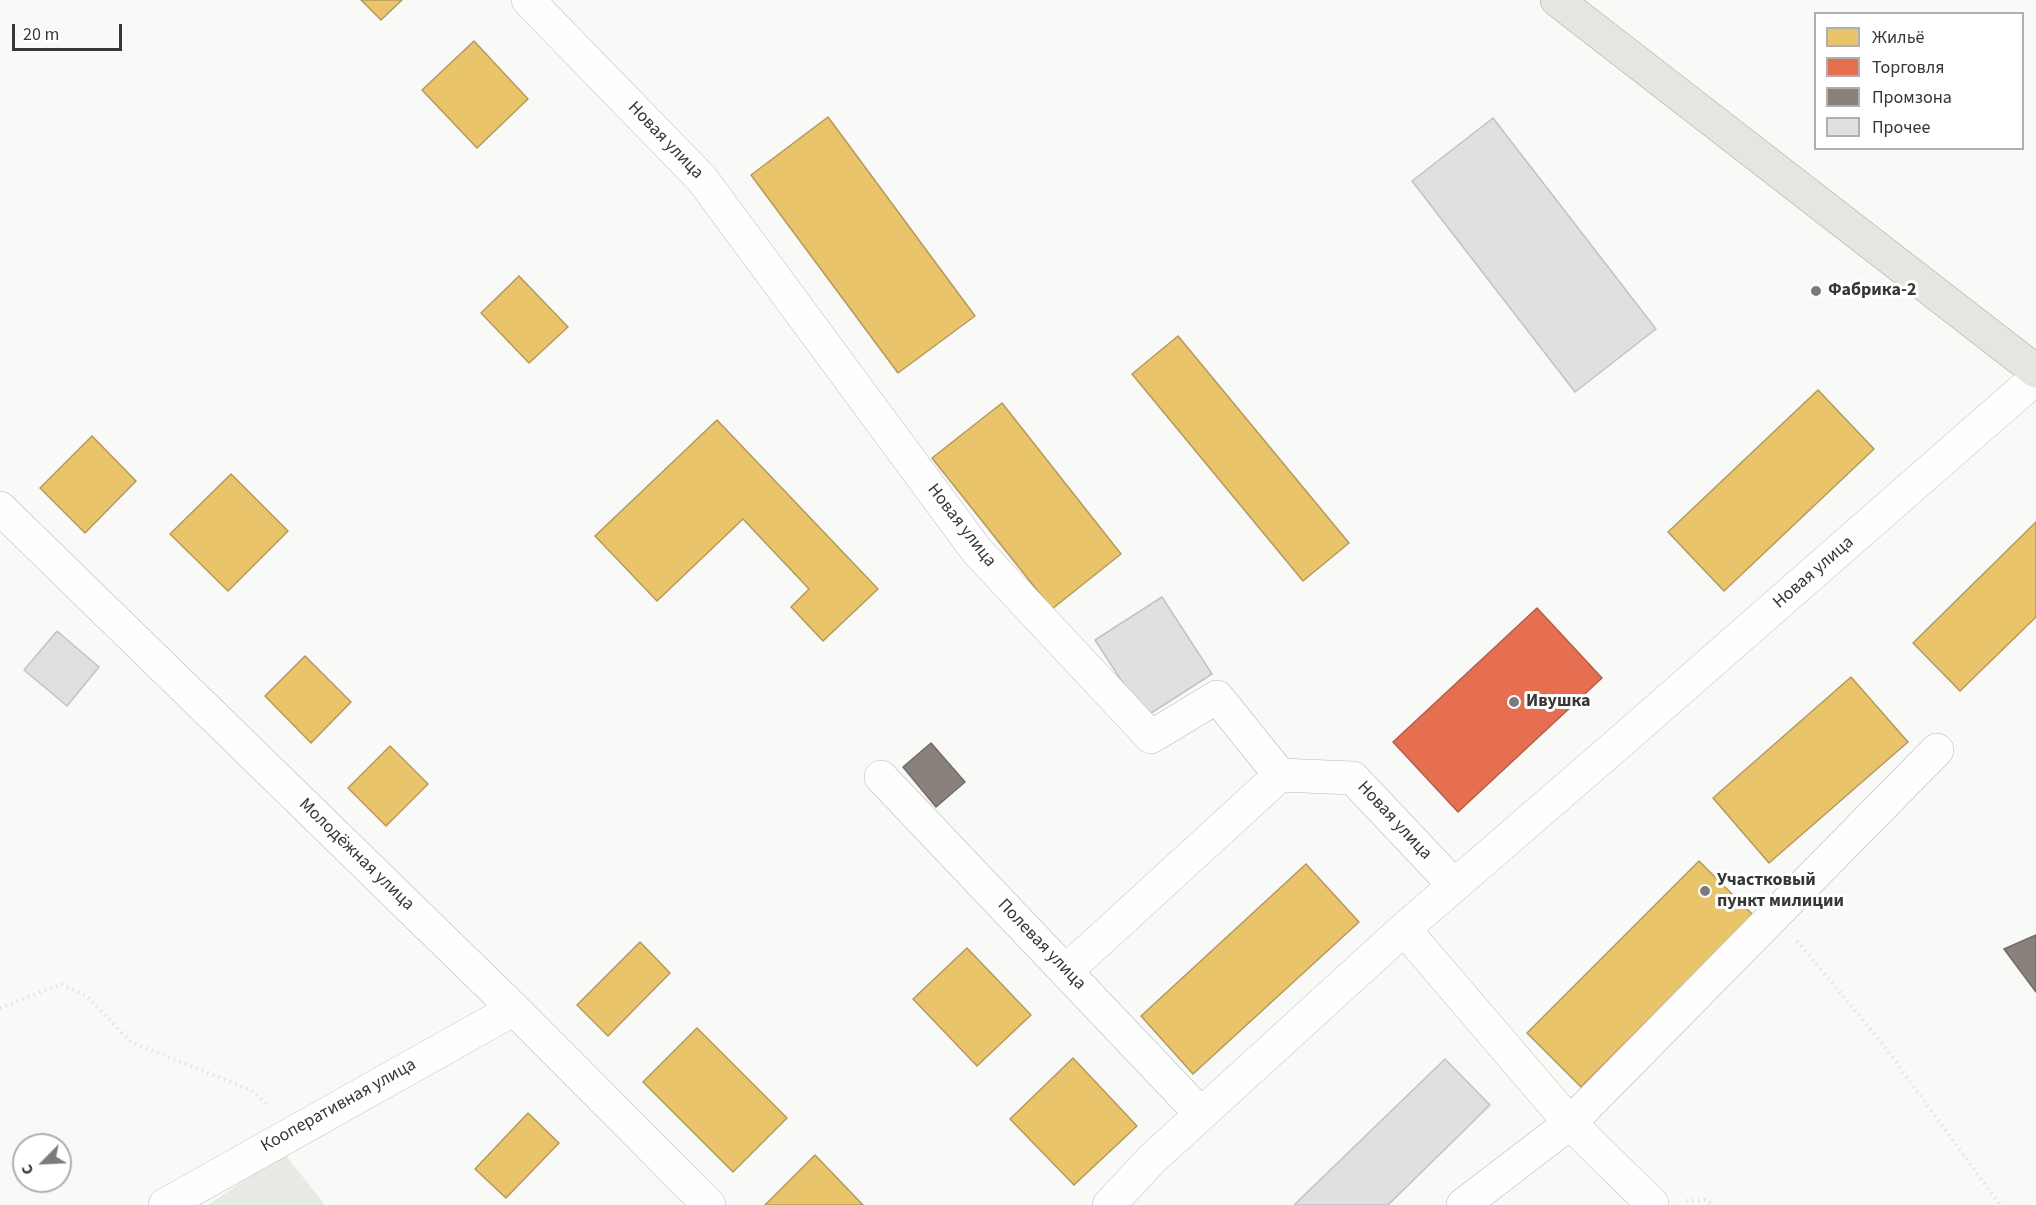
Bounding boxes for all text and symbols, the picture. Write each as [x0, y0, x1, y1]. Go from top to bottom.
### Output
scale bar [15, 12, 124, 50]
legend [1814, 12, 2024, 150]
text: 20 m [23, 22, 59, 47]
text: Жильё [1872, 25, 1924, 50]
text: Торговля [1872, 55, 1945, 80]
text: Промзона [1872, 85, 1952, 110]
street label: Новая улица [623, 98, 707, 184]
text: Прочее [1872, 115, 1930, 140]
place label: Фабрика-2 [1828, 280, 1916, 302]
marker: Фабрика-2 [1809, 284, 1823, 298]
street label: Новая улица [922, 480, 1000, 572]
street label: Новая улица [1769, 532, 1859, 614]
place label: Ивушка [1526, 691, 1591, 713]
marker: Ивушка [1507, 695, 1521, 709]
street label: Новая улица [1352, 777, 1436, 865]
street label: Молодёжная улица [294, 794, 418, 916]
place label: Участковый пункт милиции [1717, 870, 1844, 912]
marker: Участковый пункт милиции [1698, 884, 1712, 898]
street label: Полевая улица [992, 895, 1090, 995]
street label: Кооперативная улица [258, 1054, 420, 1158]
north arrow [12, 1133, 72, 1193]
text: С [15, 1161, 39, 1178]

